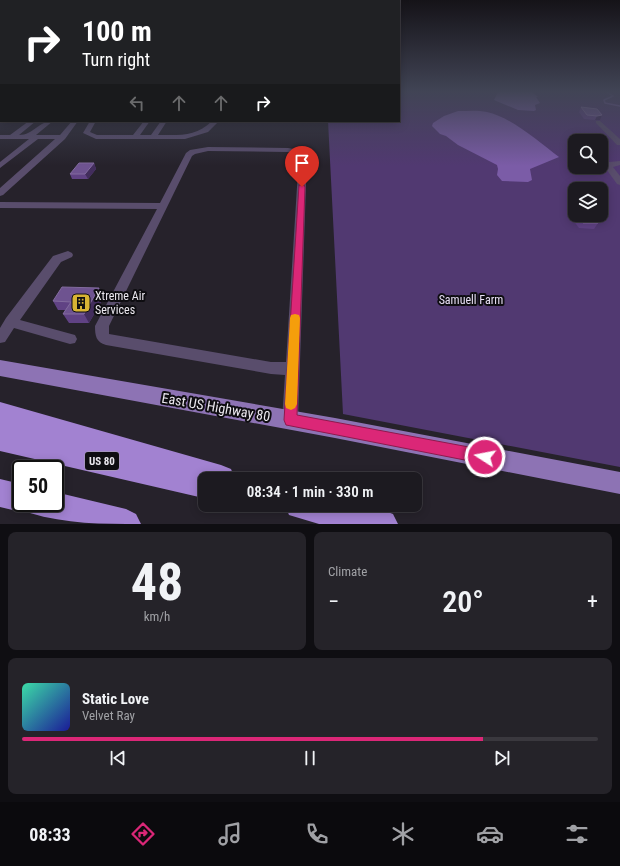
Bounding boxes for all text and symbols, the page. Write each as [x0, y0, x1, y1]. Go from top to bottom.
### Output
text: 100 m [82, 15, 152, 48]
icon: right [16, 16, 68, 68]
text: Turn right [82, 49, 150, 70]
icon: left [126, 92, 148, 114]
icon: ahead [168, 92, 190, 114]
icon: ahead [210, 92, 232, 114]
icon: right [252, 92, 274, 114]
map controls [568, 134, 608, 222]
button: search [568, 134, 608, 174]
pin [285, 146, 319, 187]
icon: arrive [291, 152, 313, 174]
button: layers [568, 182, 608, 222]
place label: Xtreme Air Services [95, 289, 145, 317]
building icon: Xtreme Air Services [70, 292, 92, 314]
park label: Samuell Farm [439, 293, 503, 307]
street label: East US Highway 80 [161, 390, 272, 424]
position arrow [464, 436, 506, 478]
road number: US 80 [85, 452, 119, 470]
speed limit sign: 50 [12, 460, 64, 512]
text: 08:34 · 1 min · 330 m [247, 483, 373, 501]
text: 48 [131, 552, 183, 613]
text: Climate [328, 564, 367, 579]
text: 20° [442, 584, 484, 619]
text: − [328, 589, 339, 614]
text: + [587, 589, 598, 614]
text: km/h [144, 609, 170, 624]
text: Static Love [82, 690, 149, 708]
text: Velvet Ray [82, 708, 135, 723]
icon: previous [107, 747, 129, 769]
icon: pause [299, 747, 321, 769]
icon: next [491, 747, 513, 769]
icon: directions [129, 820, 157, 848]
icon: music [216, 820, 244, 848]
icon: phone [303, 820, 331, 848]
icon: climate [389, 820, 417, 848]
icon: car [476, 820, 504, 848]
icon: filters [563, 820, 591, 848]
text: 08:33 [29, 824, 71, 845]

